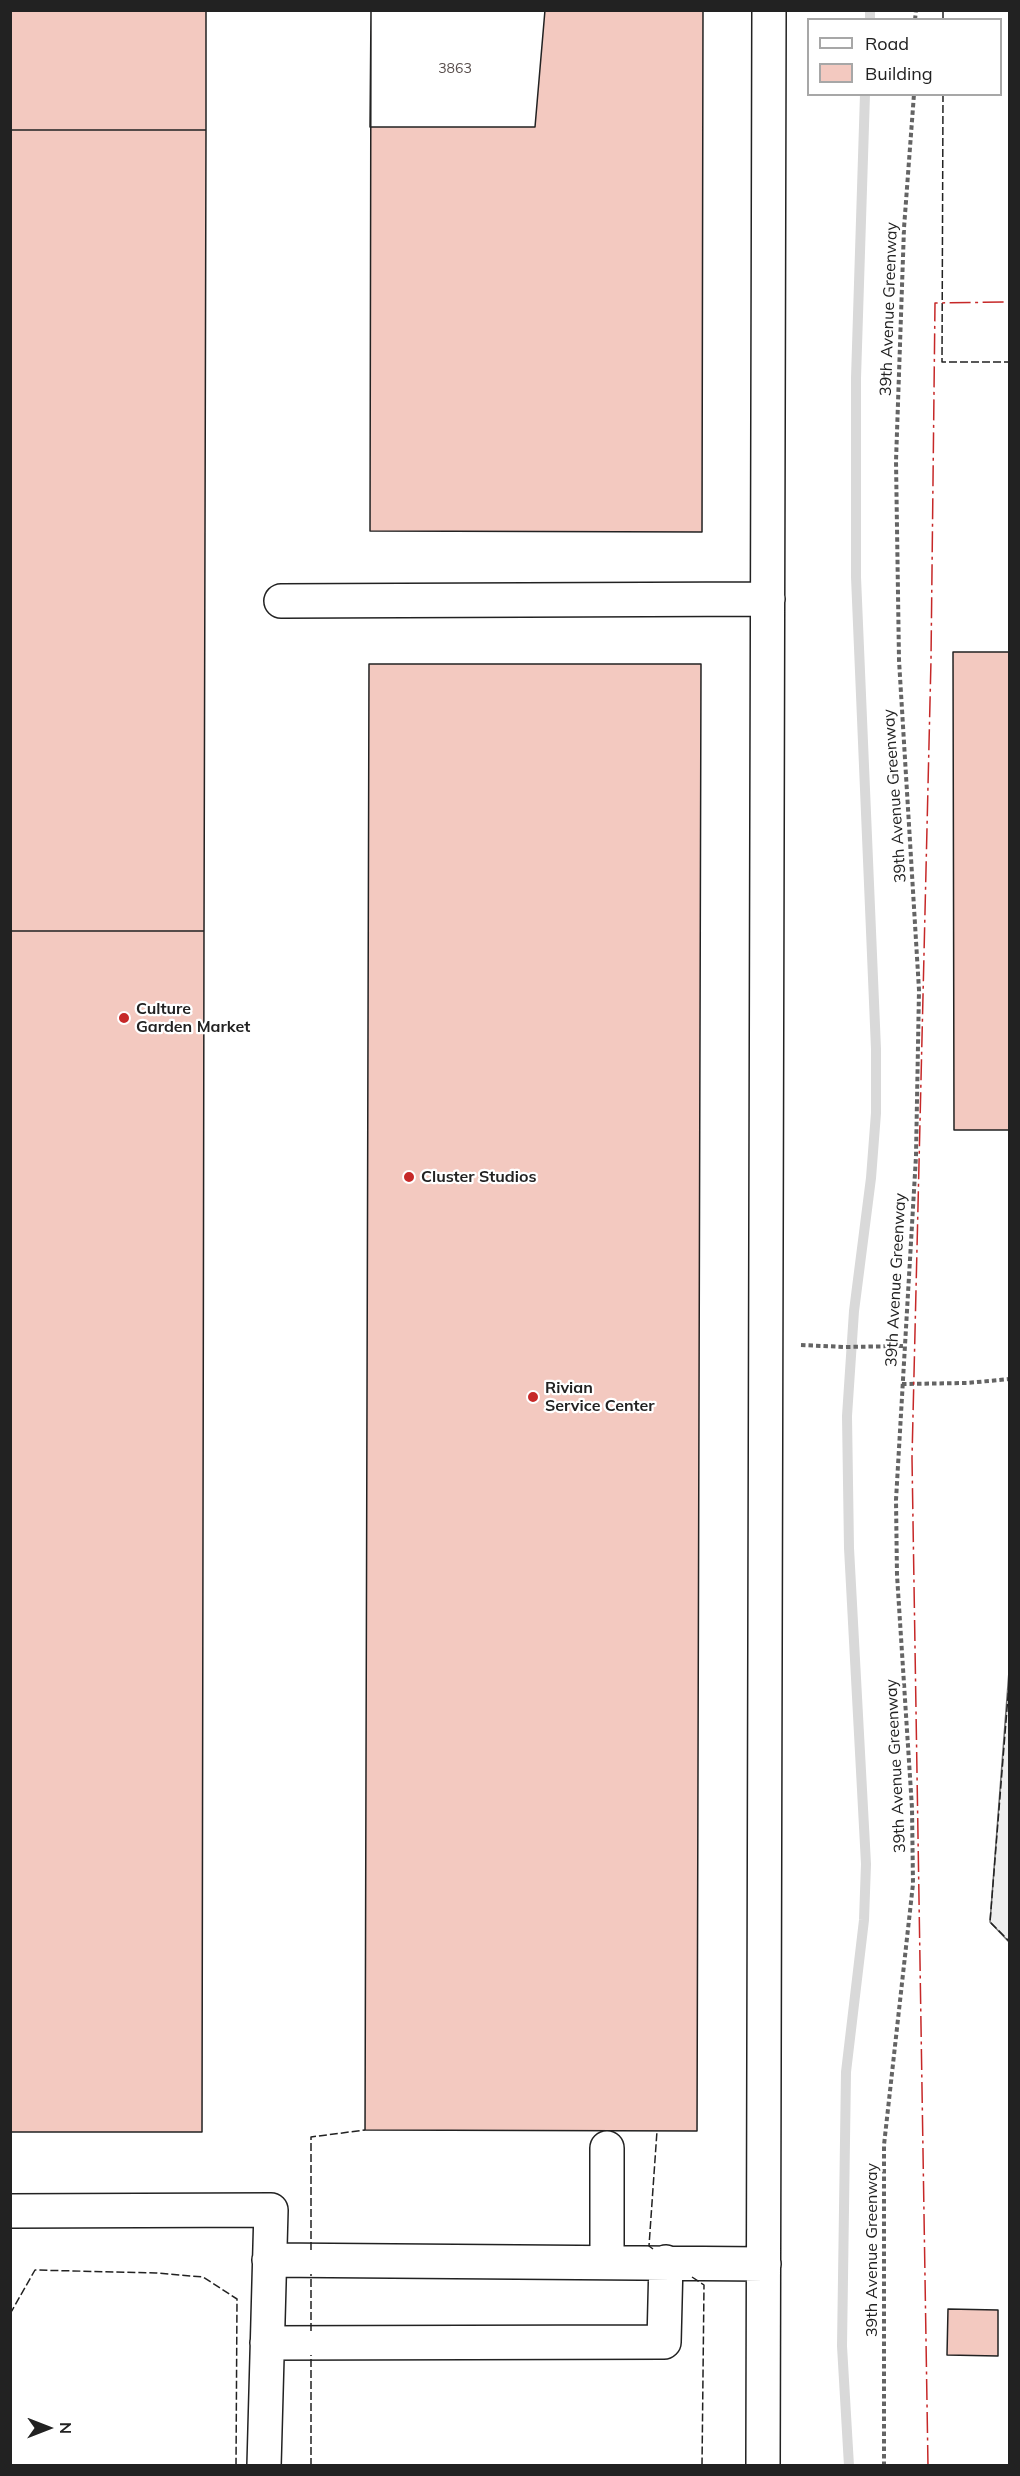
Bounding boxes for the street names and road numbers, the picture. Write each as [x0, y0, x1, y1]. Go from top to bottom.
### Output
street label: 39th Avenue Greenway [876, 222, 902, 396]
street label: 39th Avenue Greenway [879, 708, 911, 884]
street label: 39th Avenue Greenway [882, 1193, 910, 1367]
street label: 39th Avenue Greenway [882, 1679, 910, 1853]
street label: 39th Avenue Greenway [862, 2163, 882, 2337]

